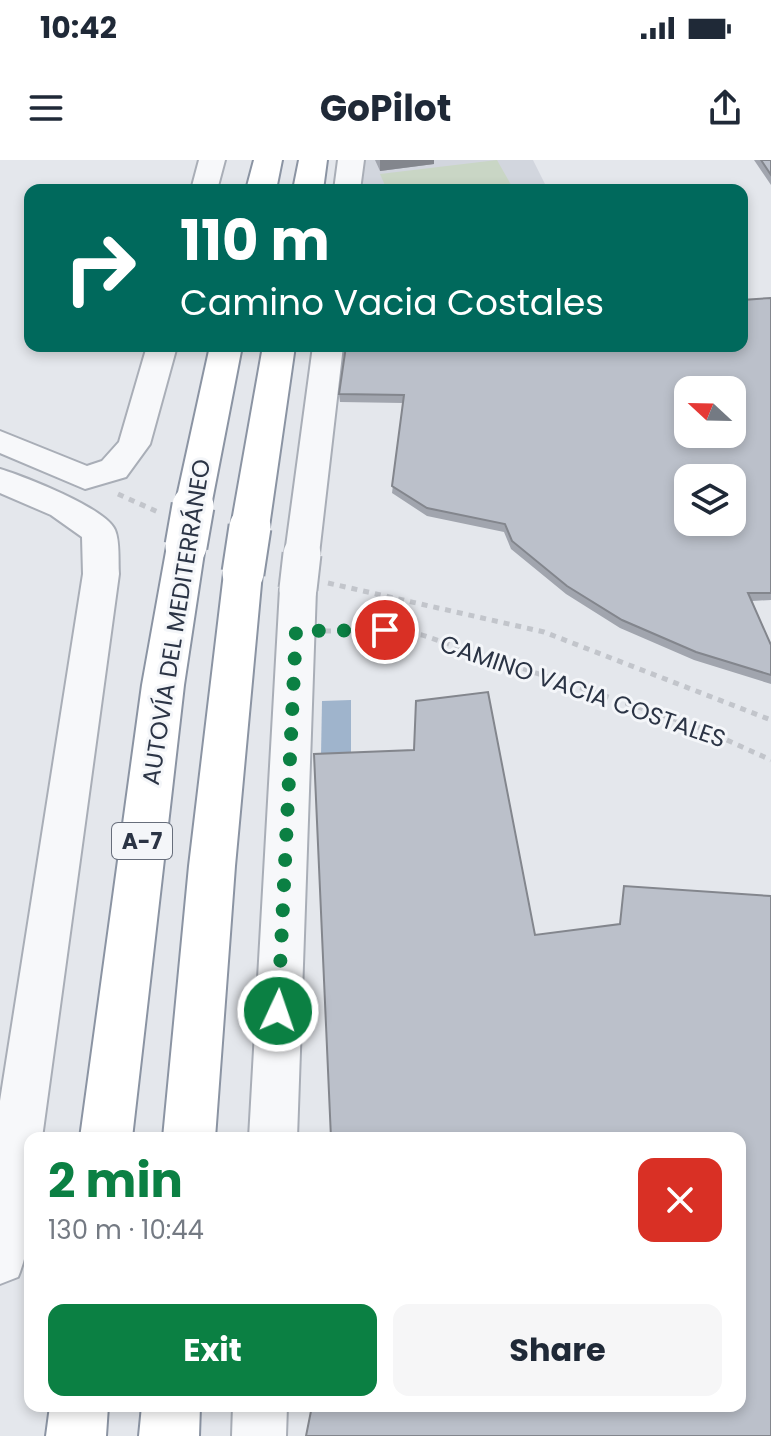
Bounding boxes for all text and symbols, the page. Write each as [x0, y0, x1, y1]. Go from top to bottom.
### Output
text: 10:42 [40, 6, 117, 49]
text: GoPilot [320, 83, 451, 134]
icon: menu [24, 86, 68, 130]
icon: share [703, 86, 747, 130]
text: 110 m [180, 201, 330, 280]
icon: right [48, 216, 152, 320]
text: Camino Vacia Costales [180, 277, 604, 328]
north arrow [674, 376, 746, 448]
map controls [674, 376, 746, 536]
street label: AUTOVÍA DEL MEDITERRÁNEO [134, 457, 218, 787]
button: layers [674, 464, 746, 536]
pin [351, 596, 419, 664]
icon: arrive [363, 608, 407, 652]
street label: CAMINO VACIA COSTALES [436, 627, 730, 755]
road number: A-7 [112, 823, 172, 859]
position arrow [236, 969, 320, 1053]
text: 2 min [48, 1147, 183, 1214]
button: close [638, 1158, 722, 1242]
text: 130 m · 10:44 [48, 1212, 204, 1248]
button: Exit [48, 1304, 377, 1396]
button: Share [393, 1304, 722, 1396]

